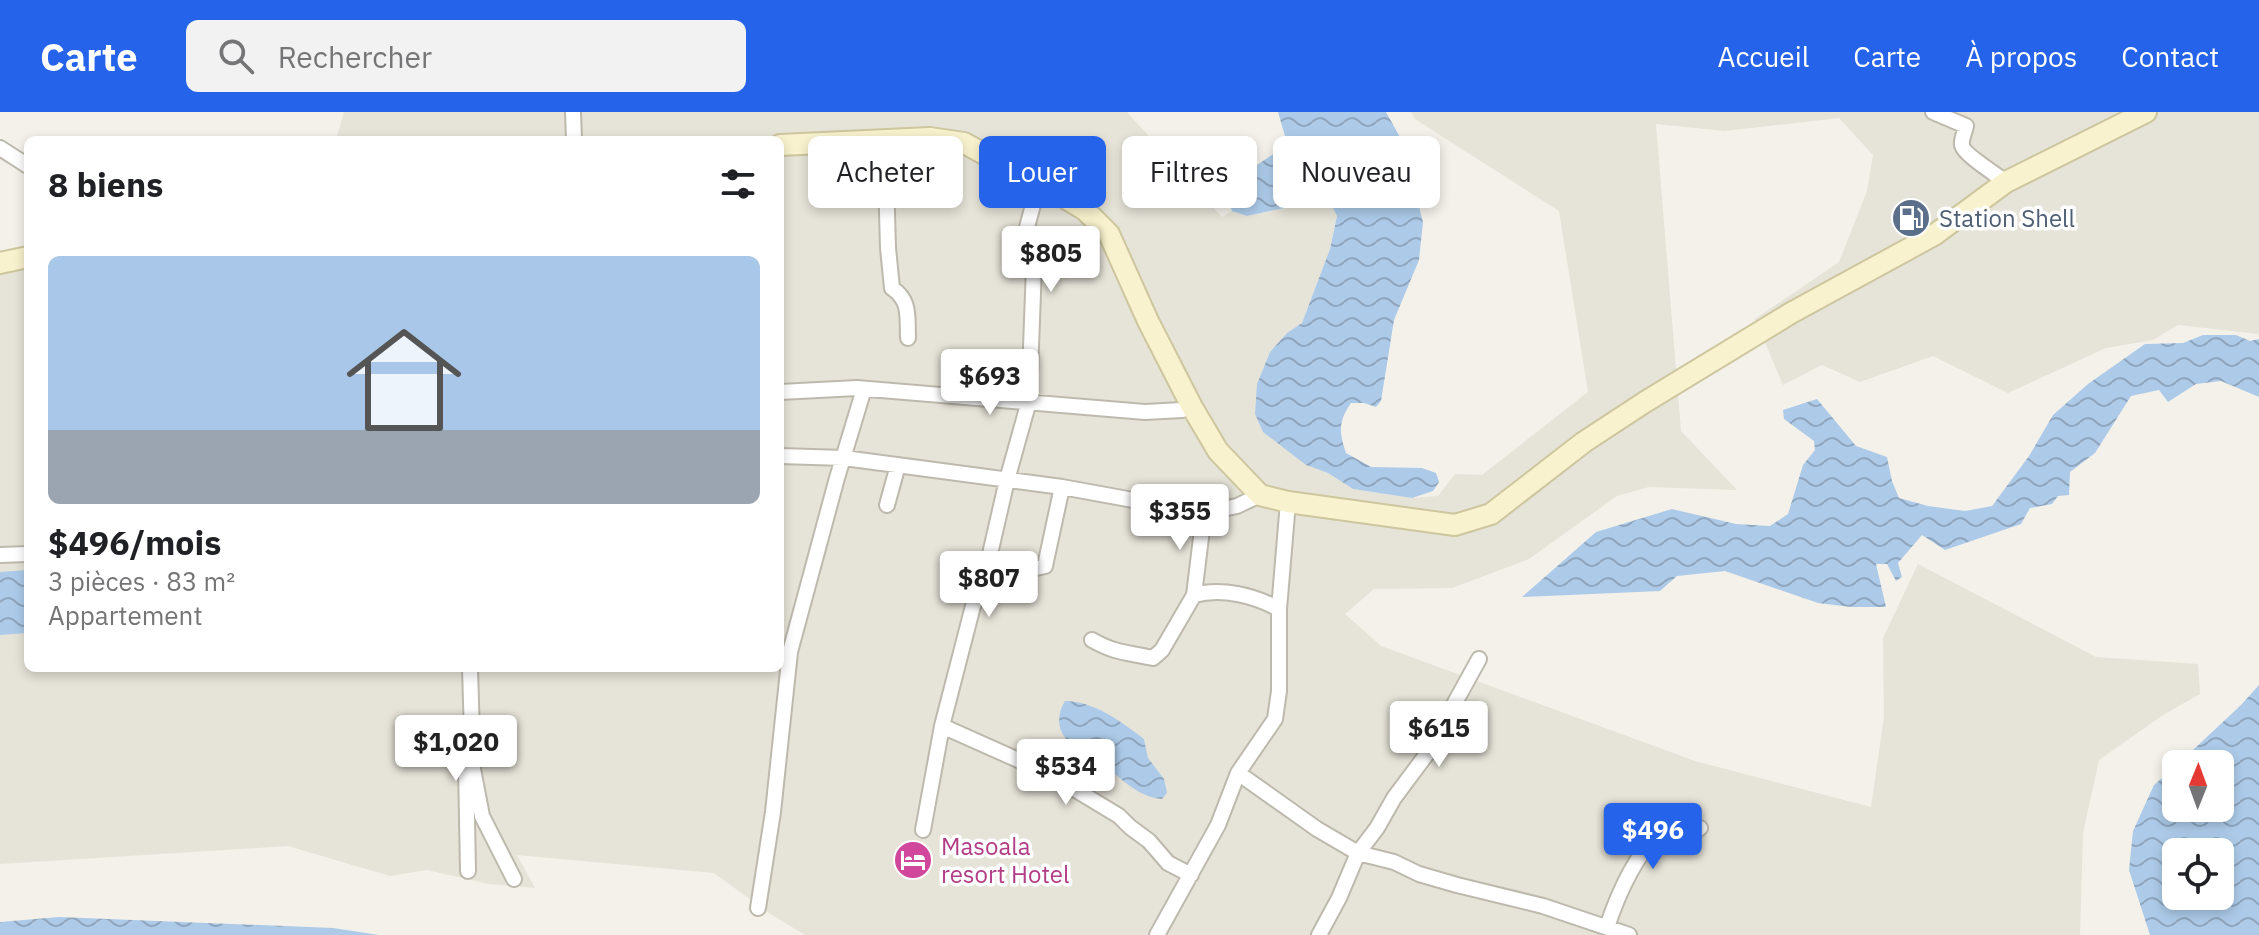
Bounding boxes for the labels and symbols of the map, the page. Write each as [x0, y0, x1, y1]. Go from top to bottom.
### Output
fuel station icon: Station Shell [1890, 197, 1932, 239]
place label: Station Shell [1939, 202, 2075, 234]
pin: $805 [1004, 226, 1098, 294]
pin: $693 [943, 349, 1037, 417]
pin: $355 [1133, 484, 1227, 552]
pin: $807 [942, 551, 1036, 619]
pin: $615 [1392, 701, 1486, 769]
pin: $1,020 [391, 715, 521, 783]
pin: $534 [1019, 739, 1113, 807]
north arrow [2162, 750, 2234, 822]
pin: $496 [1606, 803, 1700, 871]
place label: Masoala resort Hotel [941, 830, 1069, 890]
hotel icon: Masoala resort Hotel [892, 839, 934, 881]

